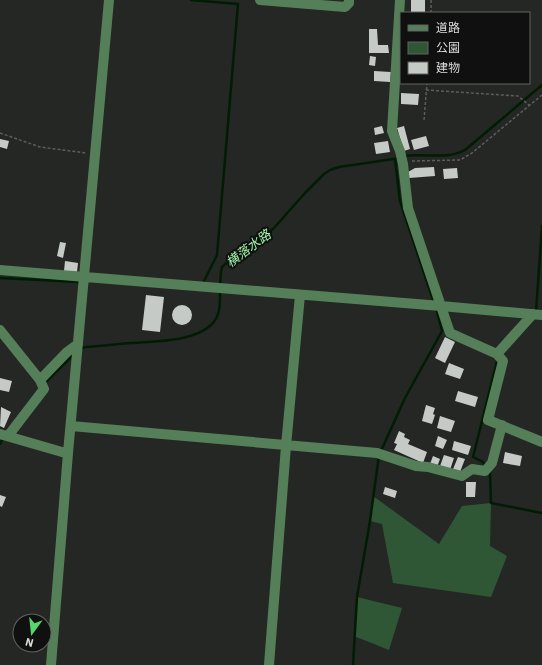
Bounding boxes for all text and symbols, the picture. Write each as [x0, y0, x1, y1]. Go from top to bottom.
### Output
legend [400, 12, 530, 84]
text: 道路 [436, 20, 460, 35]
text: 公園 [436, 40, 460, 55]
text: 建物 [436, 60, 460, 75]
water label: 横落水路 [222, 225, 275, 271]
north arrow [12, 613, 52, 653]
text: N [24, 635, 35, 650]

